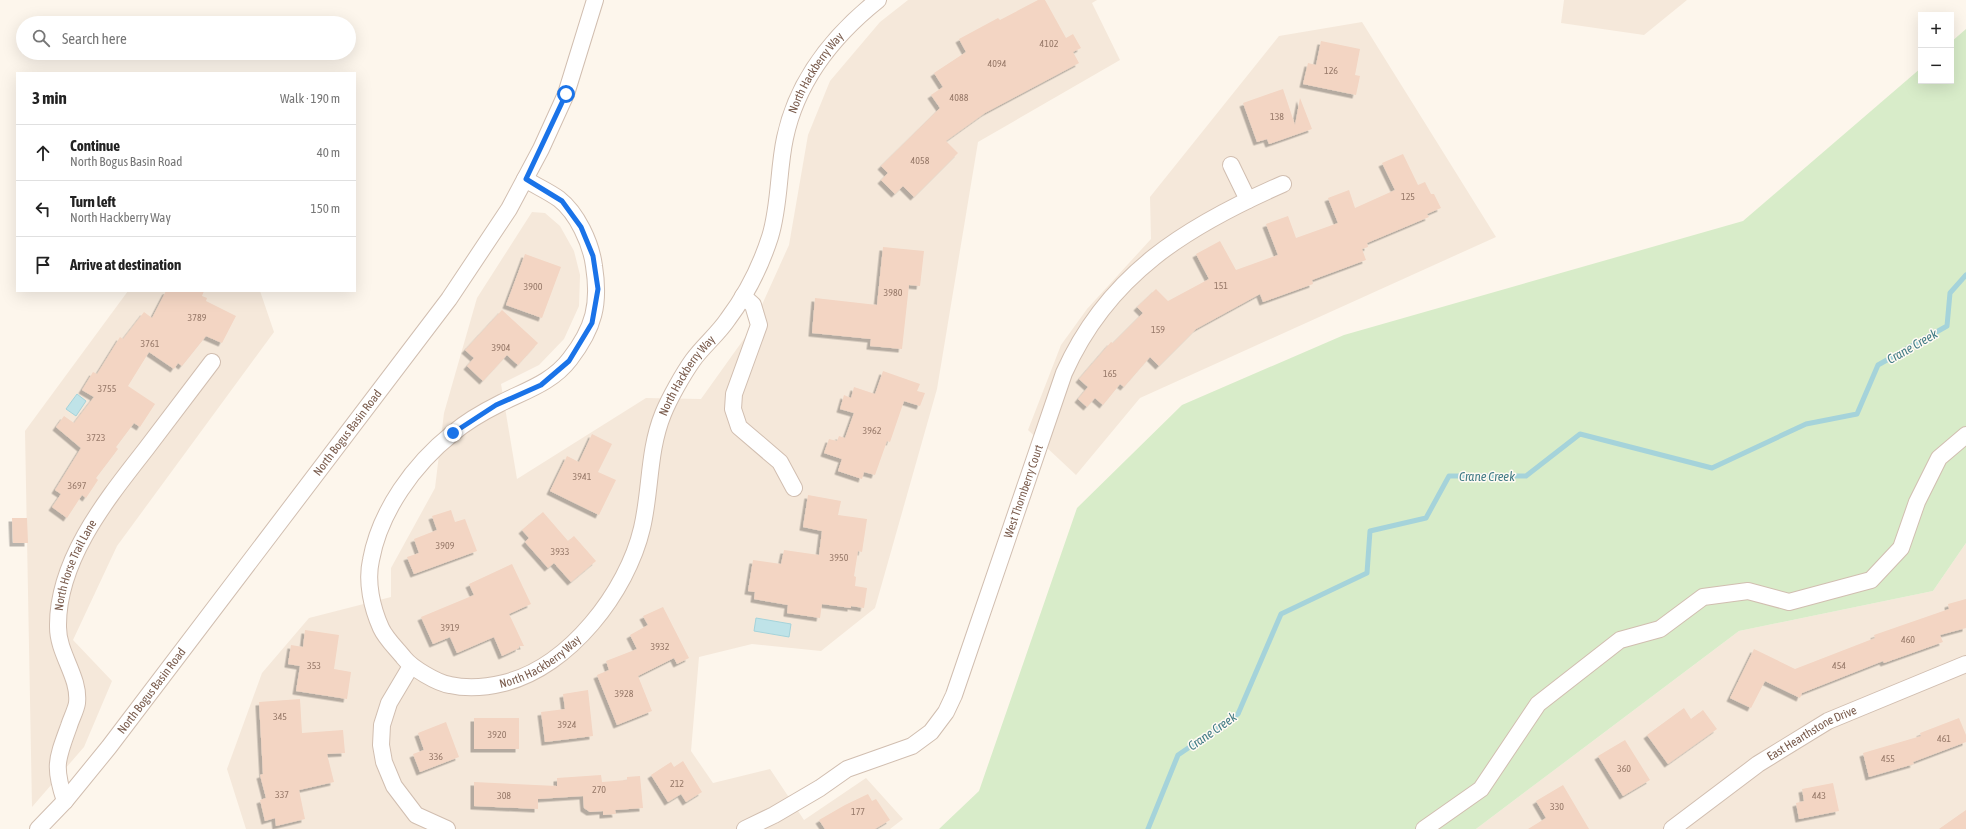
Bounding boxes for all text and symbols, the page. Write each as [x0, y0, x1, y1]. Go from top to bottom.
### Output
map controls [1918, 12, 1954, 84]
button: + [1918, 12, 1954, 48]
search box [16, 16, 356, 60]
icon: search [30, 27, 52, 49]
street label: North Hackberry Way [786, 29, 846, 115]
text: Search here [62, 30, 127, 47]
house number: 4102 [1040, 38, 1059, 49]
button: − [1918, 48, 1954, 84]
house number: 4094 [988, 58, 1007, 69]
house number: 126 [1324, 65, 1338, 76]
route start [557, 85, 575, 103]
text: 3 min [32, 88, 67, 108]
text: Walk · 190 m [280, 91, 340, 106]
house number: 4088 [950, 92, 969, 103]
house number: 138 [1270, 111, 1284, 122]
text: Continue [70, 137, 120, 154]
icon: ahead [32, 142, 54, 164]
text: 40 m [317, 145, 340, 160]
text: North Bogus Basin Road [70, 154, 183, 169]
house number: 4058 [911, 155, 930, 166]
house number: 125 [1401, 191, 1415, 202]
text: Turn left [70, 193, 116, 210]
icon: left [32, 198, 54, 220]
text: 150 m [311, 201, 340, 216]
text: North Hackberry Way [70, 210, 171, 225]
icon: arrive [32, 254, 54, 276]
text: Arrive at destination [70, 256, 181, 273]
house number: 151 [1214, 280, 1228, 291]
house number: 3900 [524, 281, 543, 292]
house number: 3980 [884, 287, 903, 298]
house number: 3789 [188, 312, 207, 323]
house number: 159 [1151, 324, 1165, 335]
water label: Crane Creek [1884, 326, 1940, 367]
street label: North Hackberry Way [656, 333, 718, 418]
house number: 3761 [141, 338, 160, 349]
house number: 3904 [492, 342, 511, 353]
house number: 165 [1103, 368, 1117, 379]
house number: 3755 [98, 383, 117, 394]
street label: North Bogus Basin Road [310, 387, 384, 478]
route end [444, 424, 462, 442]
house number: 3962 [863, 425, 882, 436]
house number: 3723 [87, 432, 106, 443]
street label: West Thornberry Court [1001, 442, 1046, 540]
water label: Crane Creek [1459, 469, 1515, 484]
house number: 3941 [573, 471, 592, 482]
house number: 3697 [68, 480, 87, 491]
street label: North Horse Trail Lane [52, 517, 99, 612]
house number: 3909 [436, 540, 455, 551]
house number: 3933 [551, 546, 570, 557]
house number: 3950 [830, 552, 849, 563]
house number: 3919 [441, 622, 460, 633]
street label: North Hackberry Way [498, 632, 584, 691]
house number: 460 [1901, 634, 1915, 645]
house number: 3932 [651, 641, 670, 652]
street label: North Bogus Basin Road [115, 645, 189, 737]
house number: 353 [307, 660, 321, 671]
house number: 454 [1832, 660, 1846, 671]
house number: 3928 [615, 688, 634, 699]
street label: East Hearthstone Drive [1765, 703, 1859, 764]
water label: Crane Creek [1185, 709, 1240, 754]
house number: 345 [273, 711, 287, 722]
house number: 3924 [558, 719, 577, 730]
house number: 3920 [488, 729, 507, 740]
house number: 461 [1937, 733, 1951, 744]
house number: 336 [429, 751, 443, 762]
house number: 455 [1881, 753, 1895, 764]
house number: 360 [1617, 763, 1631, 774]
house number: 212 [670, 778, 684, 789]
house number: 270 [592, 784, 606, 795]
house number: 337 [275, 789, 289, 800]
house number: 308 [497, 790, 511, 801]
house number: 443 [1812, 790, 1826, 801]
house number: 330 [1550, 801, 1564, 812]
house number: 177 [851, 806, 865, 817]

